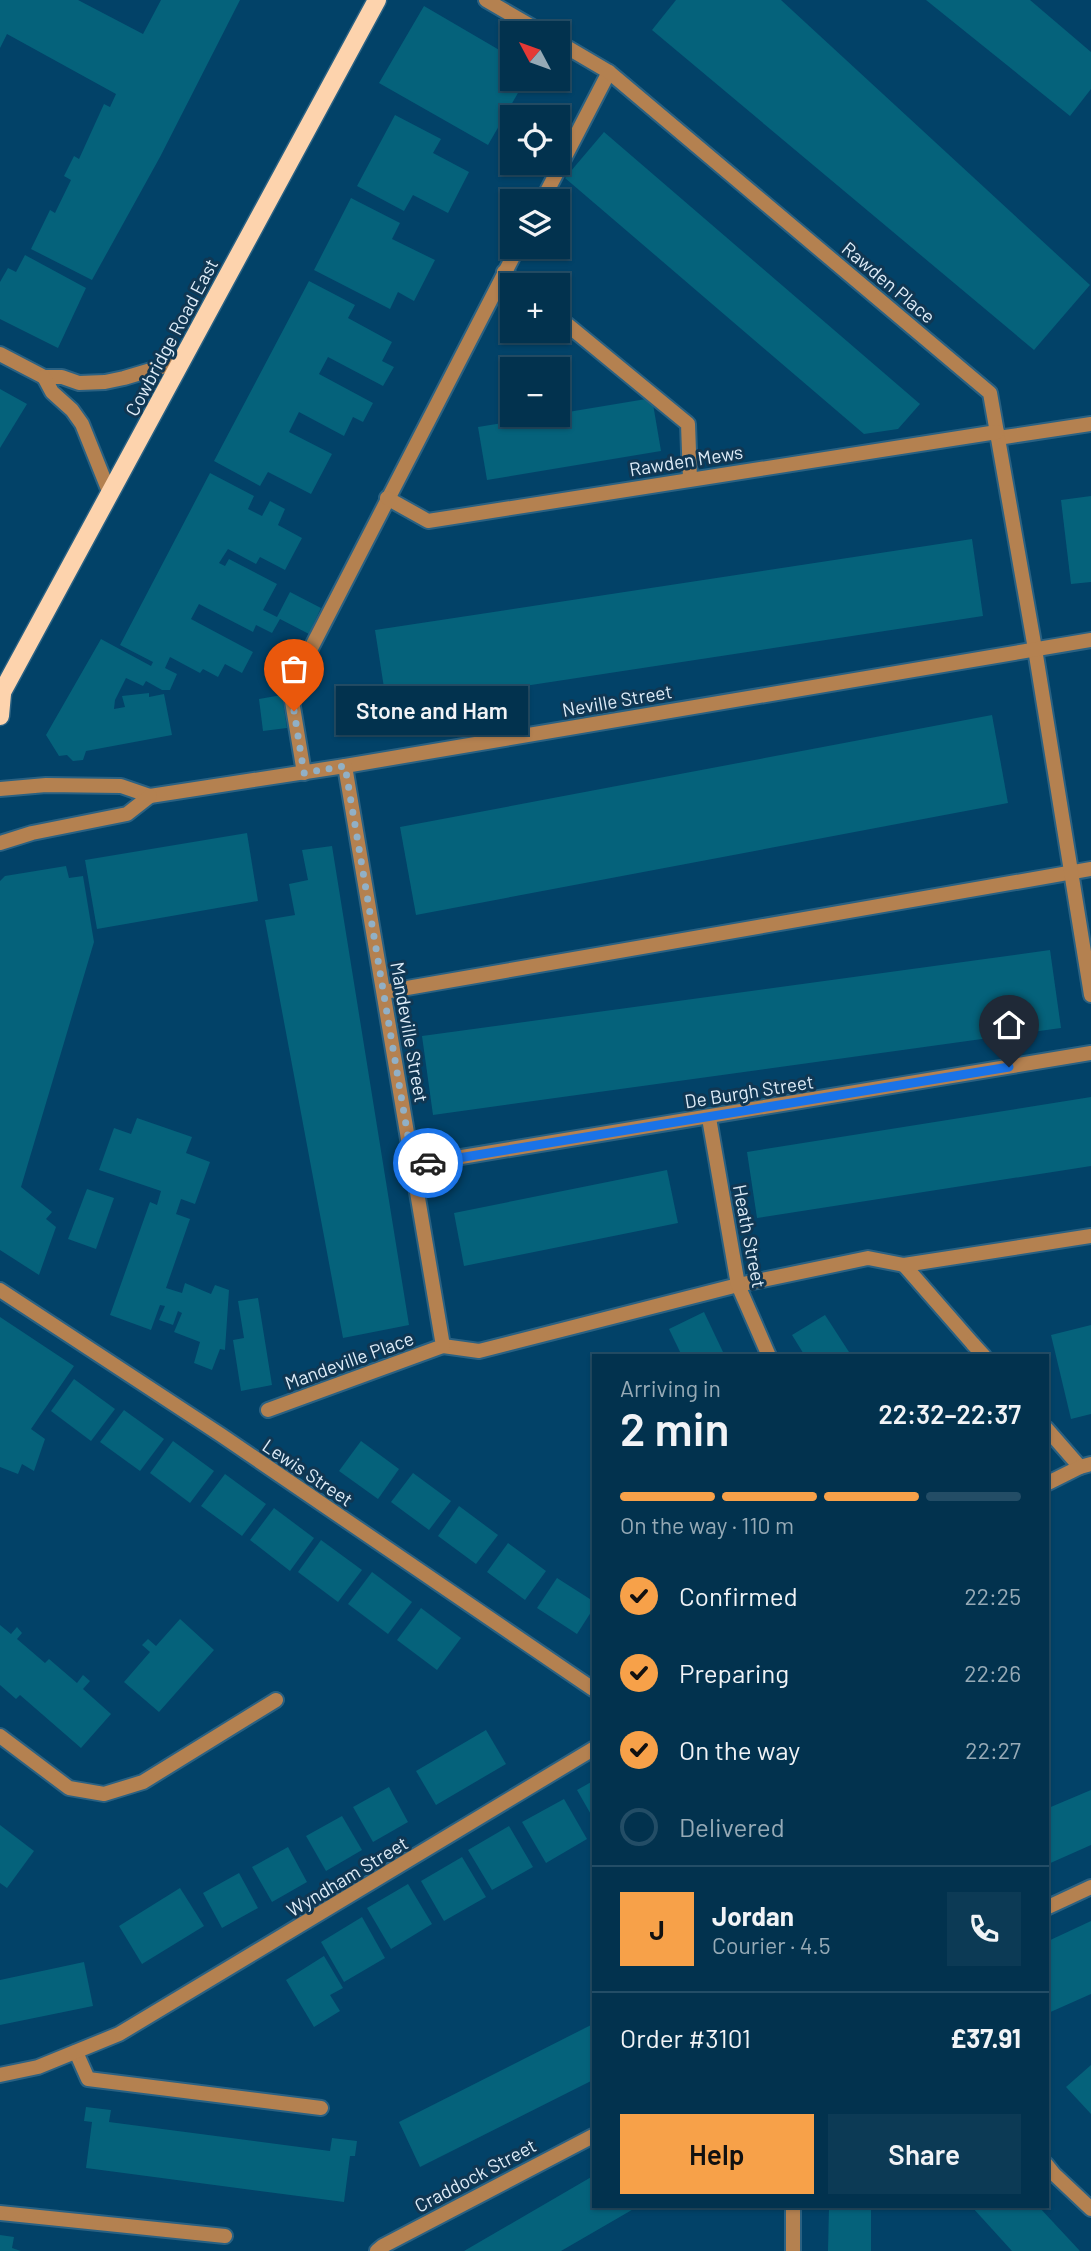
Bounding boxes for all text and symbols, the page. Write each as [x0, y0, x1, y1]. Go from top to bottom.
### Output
north arrow [500, 21, 570, 91]
map controls [500, 21, 570, 427]
button: locate [500, 105, 570, 175]
button: layers [500, 189, 570, 259]
street label: Rawden Place [838, 236, 940, 328]
street label: Cowbridge Road East [120, 254, 222, 420]
button: + [500, 273, 570, 343]
button: − [500, 357, 570, 427]
street label: Rawden Mews [627, 440, 745, 480]
pin [264, 639, 324, 711]
icon: bag [275, 650, 313, 688]
street label: Neville Street [560, 679, 674, 721]
callout: Stone and Ham [336, 686, 528, 736]
text: Stone and Ham [356, 696, 508, 724]
street label: Mandeville Street [386, 960, 434, 1104]
pin [979, 995, 1039, 1067]
icon: home [990, 1006, 1028, 1044]
street label: De Burgh Street [683, 1069, 815, 1113]
courier [393, 1128, 463, 1198]
icon: car [409, 1144, 447, 1182]
street label: Heath Street [729, 1182, 771, 1290]
street label: Mandeville Place [281, 1326, 417, 1394]
text: Arriving in [620, 1374, 721, 1402]
text: 22:32–22:37 [878, 1398, 1021, 1429]
text: 2 min [620, 1400, 729, 1455]
street label: Lewis Street [258, 1433, 358, 1511]
text: On the way · 110 m [620, 1511, 794, 1539]
icon: check [620, 1577, 658, 1615]
text: Confirmed [679, 1580, 798, 1611]
text: 22:25 [964, 1582, 1021, 1610]
icon: check [620, 1654, 658, 1692]
text: Preparing [679, 1657, 789, 1688]
text: 22:26 [964, 1659, 1021, 1687]
icon: check [620, 1731, 658, 1769]
text: On the way [679, 1734, 800, 1765]
text: 22:27 [965, 1736, 1021, 1764]
text: Delivered [679, 1811, 785, 1842]
street label: Wyndham Street [282, 1831, 412, 1921]
button: phone [947, 1892, 1021, 1966]
text: Jordan [712, 1900, 794, 1931]
text: J [649, 1914, 665, 1945]
text: Courier · 4.5 [712, 1931, 831, 1959]
text: Order #3101 [620, 2022, 751, 2053]
text: £37.91 [950, 2022, 1021, 2053]
button: Help [620, 2114, 814, 2194]
button: Share [828, 2114, 1021, 2194]
street label: Craddock Street [410, 2133, 540, 2217]

